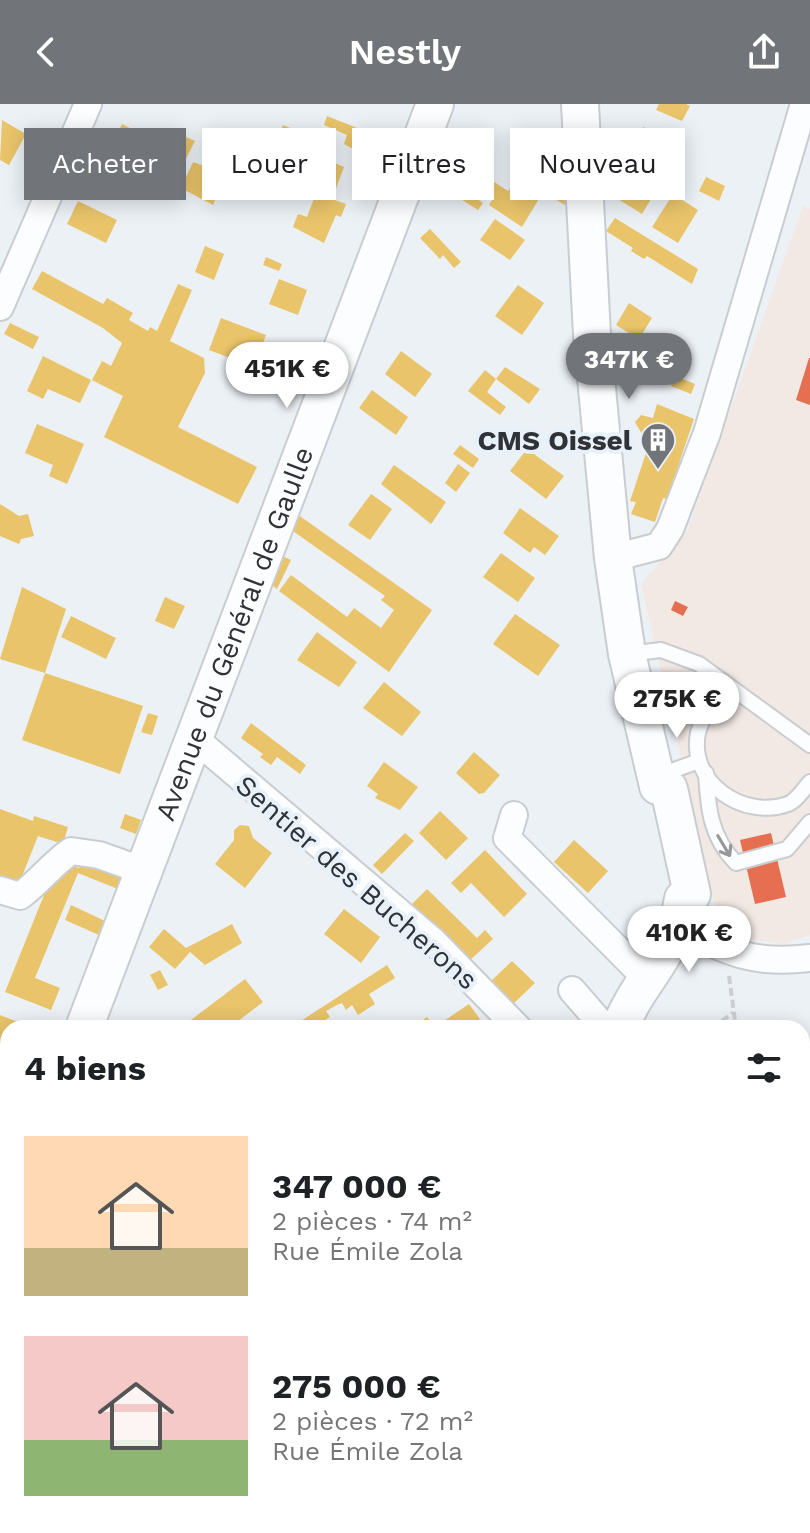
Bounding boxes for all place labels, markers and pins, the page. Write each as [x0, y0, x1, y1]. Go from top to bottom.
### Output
pin: 347K € [564, 333, 694, 401]
pin: 451K € [222, 342, 352, 410]
building icon: CMS Oissel [639, 421, 677, 471]
place label: CMS Oissel [478, 424, 633, 457]
pin: 275K € [612, 672, 742, 740]
pin: 410K € [624, 906, 754, 974]

